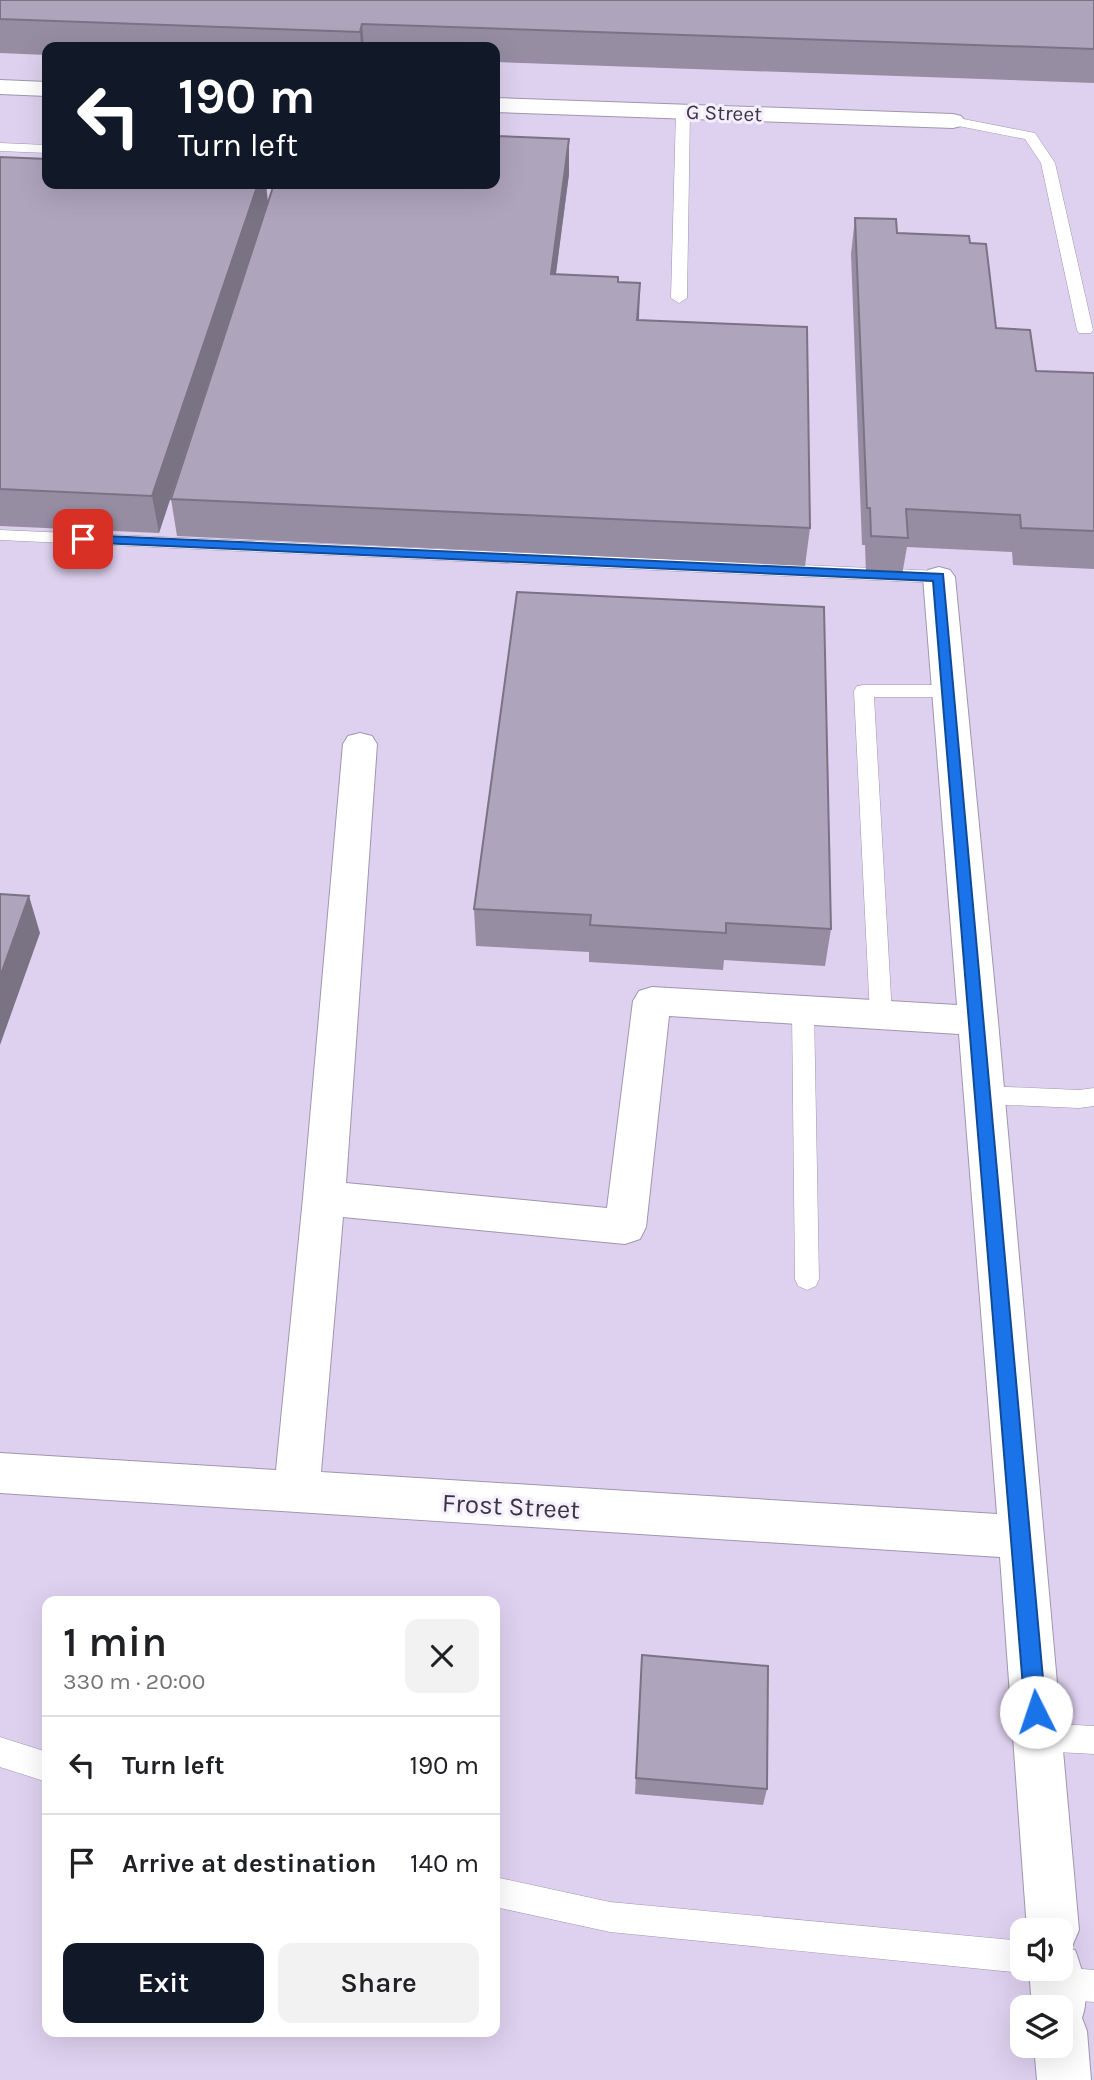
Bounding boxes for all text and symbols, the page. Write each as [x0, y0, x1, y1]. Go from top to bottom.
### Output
text: 190 m [178, 68, 315, 125]
icon: left [63, 70, 154, 161]
street label: G Street [686, 100, 763, 126]
text: Turn left [178, 127, 298, 164]
pin [53, 509, 113, 569]
icon: arrive [64, 520, 102, 558]
street label: Frost Street [441, 1487, 581, 1526]
text: 1 min [63, 1617, 167, 1667]
button: close [405, 1619, 479, 1693]
text: 330 m · 20:00 [63, 1668, 205, 1695]
position arrow [999, 1675, 1073, 1749]
icon: left [63, 1746, 101, 1784]
text: Turn left [122, 1750, 224, 1781]
text: 190 m [409, 1750, 479, 1781]
icon: arrive [63, 1844, 101, 1882]
text: Arrive at destination [122, 1848, 376, 1879]
text: 140 m [410, 1848, 479, 1879]
map controls [1010, 1918, 1073, 2058]
button: sound [1010, 1918, 1073, 1981]
button: Exit [63, 1943, 264, 2023]
button: Share [278, 1943, 479, 2023]
button: layers [1010, 1995, 1073, 2058]

